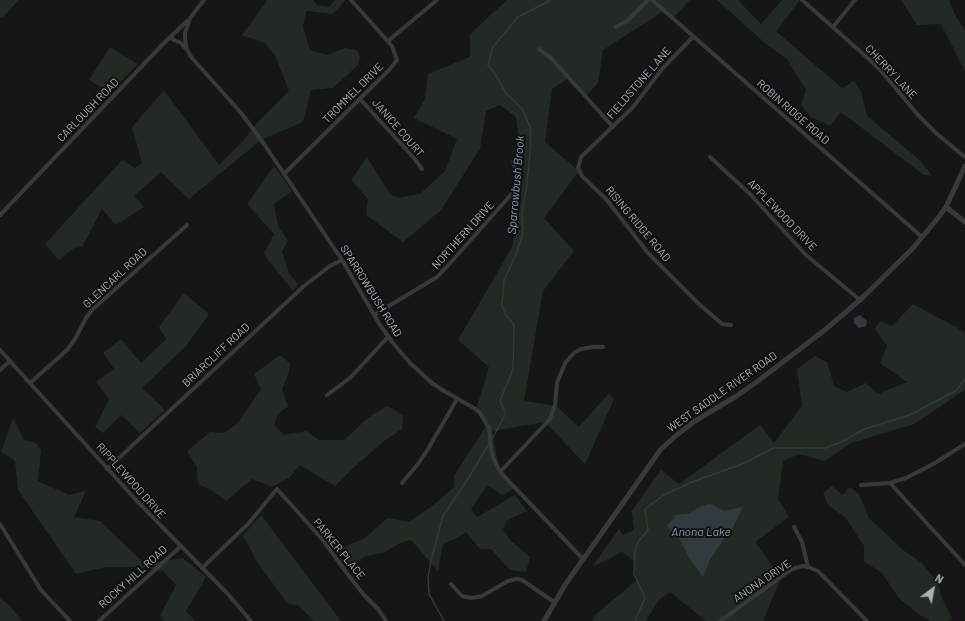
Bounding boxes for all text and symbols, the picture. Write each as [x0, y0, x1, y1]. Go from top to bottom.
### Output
street label: CHERRY LANE [862, 42, 920, 102]
street label: FIELDSTONE LANE [604, 44, 674, 122]
street label: TROMMEL DRIVE [320, 60, 386, 126]
street label: CARLOUGH ROAD [54, 75, 122, 145]
street label: ROBIN RIDGE ROAD [754, 77, 832, 147]
street label: JANICE COURT [369, 96, 427, 160]
water label: Sparrowbush Brook [505, 135, 527, 235]
street label: APPLEWOOD DRIVE [745, 177, 819, 253]
street label: RISING RIDGE ROAD [603, 184, 673, 264]
street label: NORTHERN DRIVE [429, 198, 497, 272]
street label: SPARROWBUSH ROAD [337, 243, 405, 339]
street label: GLENCARL ROAD [80, 245, 150, 311]
street label: BRIARCLIFF ROAD [180, 320, 252, 390]
street label: WEST SADDLE RIVER ROAD [665, 349, 779, 435]
street label: RIPPLEWOOD DRIVE [94, 440, 168, 522]
street label: PARKER PLACE [310, 516, 368, 582]
water label: Anona Lake [671, 525, 731, 539]
street label: ROCKY HILL ROAD [96, 543, 170, 611]
street label: ANONA DRIVE [731, 557, 793, 605]
north arrow [913, 569, 953, 609]
text: N [933, 571, 946, 586]

